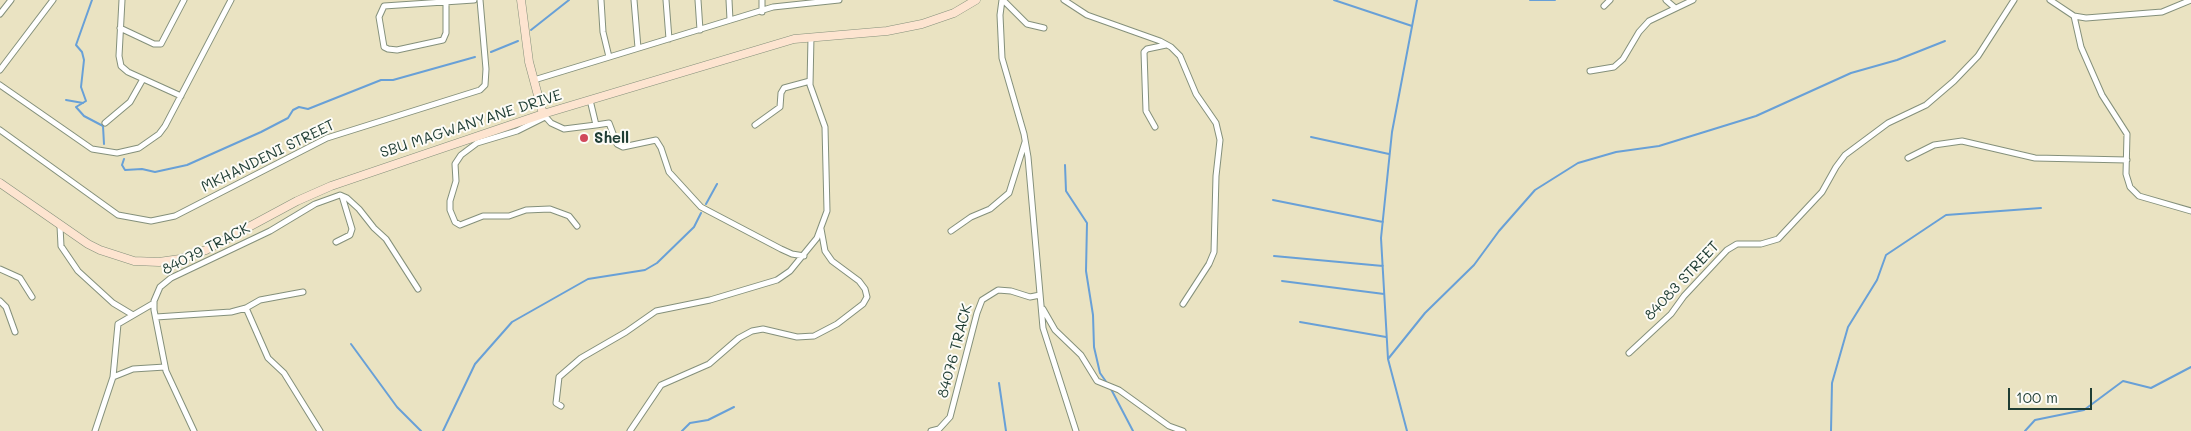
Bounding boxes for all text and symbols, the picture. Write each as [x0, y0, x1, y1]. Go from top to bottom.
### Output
street label: SBU MAGWANYANE DRIVE [378, 86, 564, 162]
street label: MKHANDENI STREET [198, 116, 338, 196]
place label: Shell [594, 129, 629, 147]
marker: Shell [578, 132, 590, 144]
street label: 84079 TRACK [159, 219, 253, 279]
street label: 84083 STREET [1641, 238, 1723, 324]
street label: 84076 TRACK [934, 302, 976, 400]
scale bar [2011, 378, 2095, 410]
text: 100 m [2016, 387, 2058, 407]

